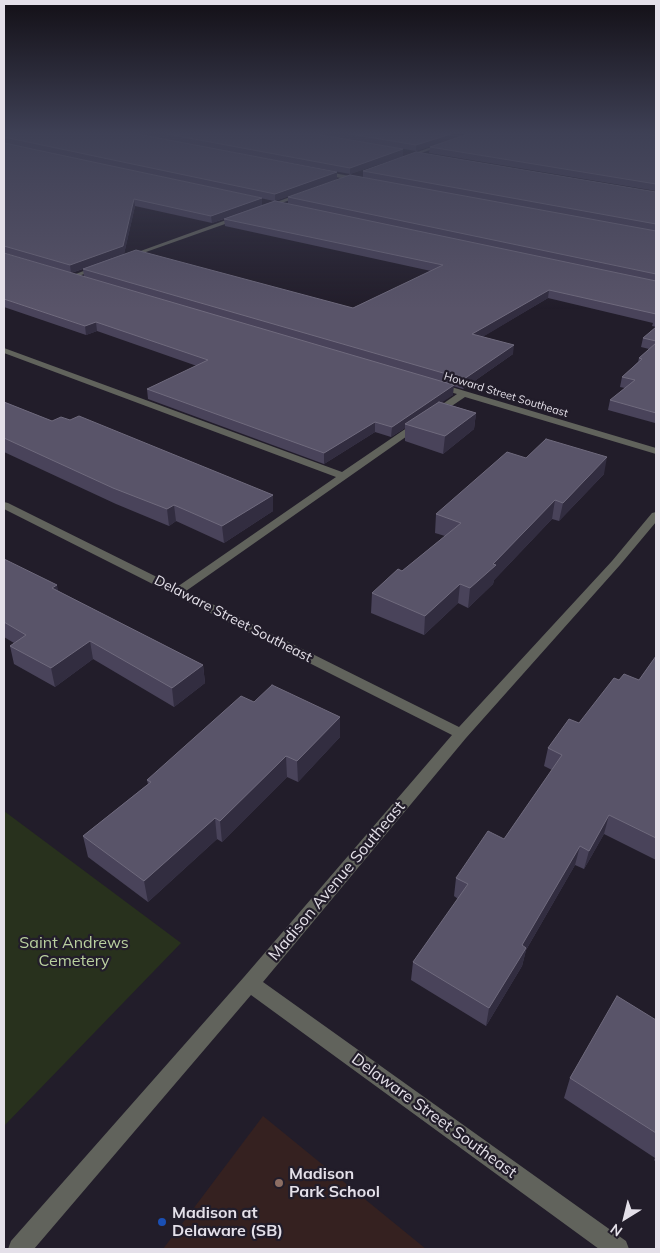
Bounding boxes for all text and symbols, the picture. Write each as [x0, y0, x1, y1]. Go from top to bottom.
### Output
street label: Howard Street Southeast [442, 370, 570, 420]
street label: Delaware Street Southeast [151, 572, 315, 666]
street label: Madison Avenue Southeast [265, 797, 409, 965]
park label: Saint Andrews Cemetery [19, 933, 129, 971]
street label: Delaware Street Southeast [348, 1050, 520, 1182]
place label: Madison Park School [289, 1164, 380, 1202]
marker: Madison Park School [273, 1177, 285, 1189]
north arrow [600, 1193, 650, 1243]
place label: Madison at Delaware (SB) [172, 1203, 283, 1241]
marker: Madison at Delaware (SB) [156, 1216, 168, 1228]
text: N [607, 1220, 626, 1241]

